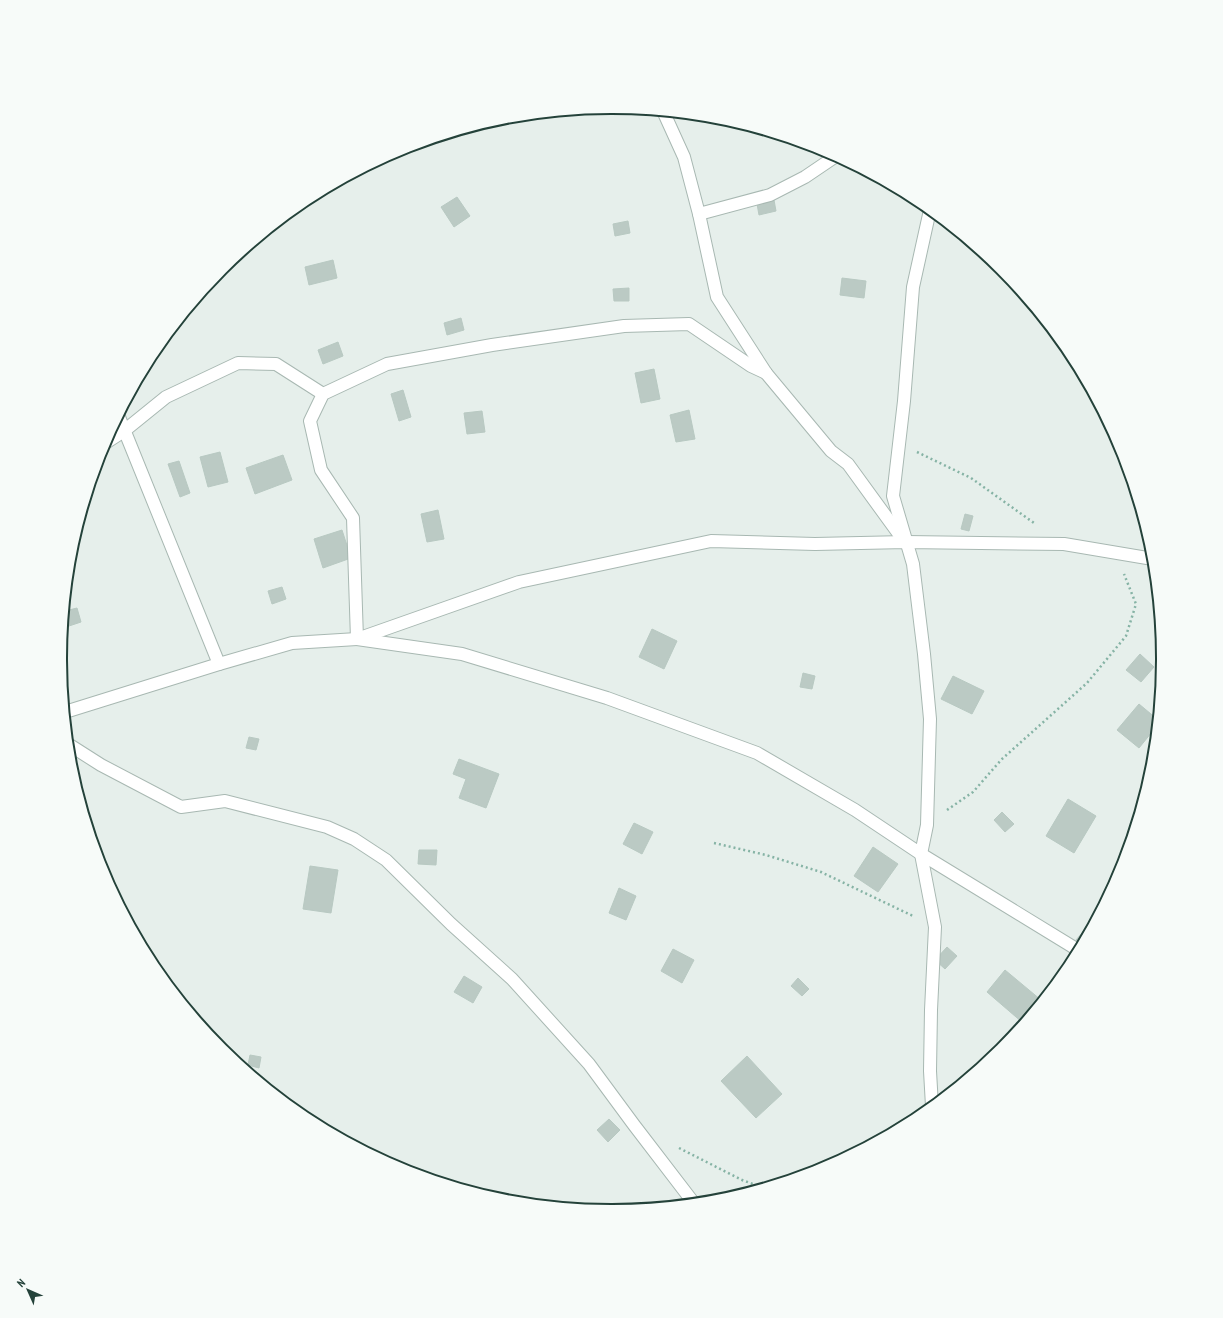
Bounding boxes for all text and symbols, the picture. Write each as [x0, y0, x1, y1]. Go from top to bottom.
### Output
north arrow [8, 1270, 48, 1310]
text: N [14, 1276, 28, 1290]

